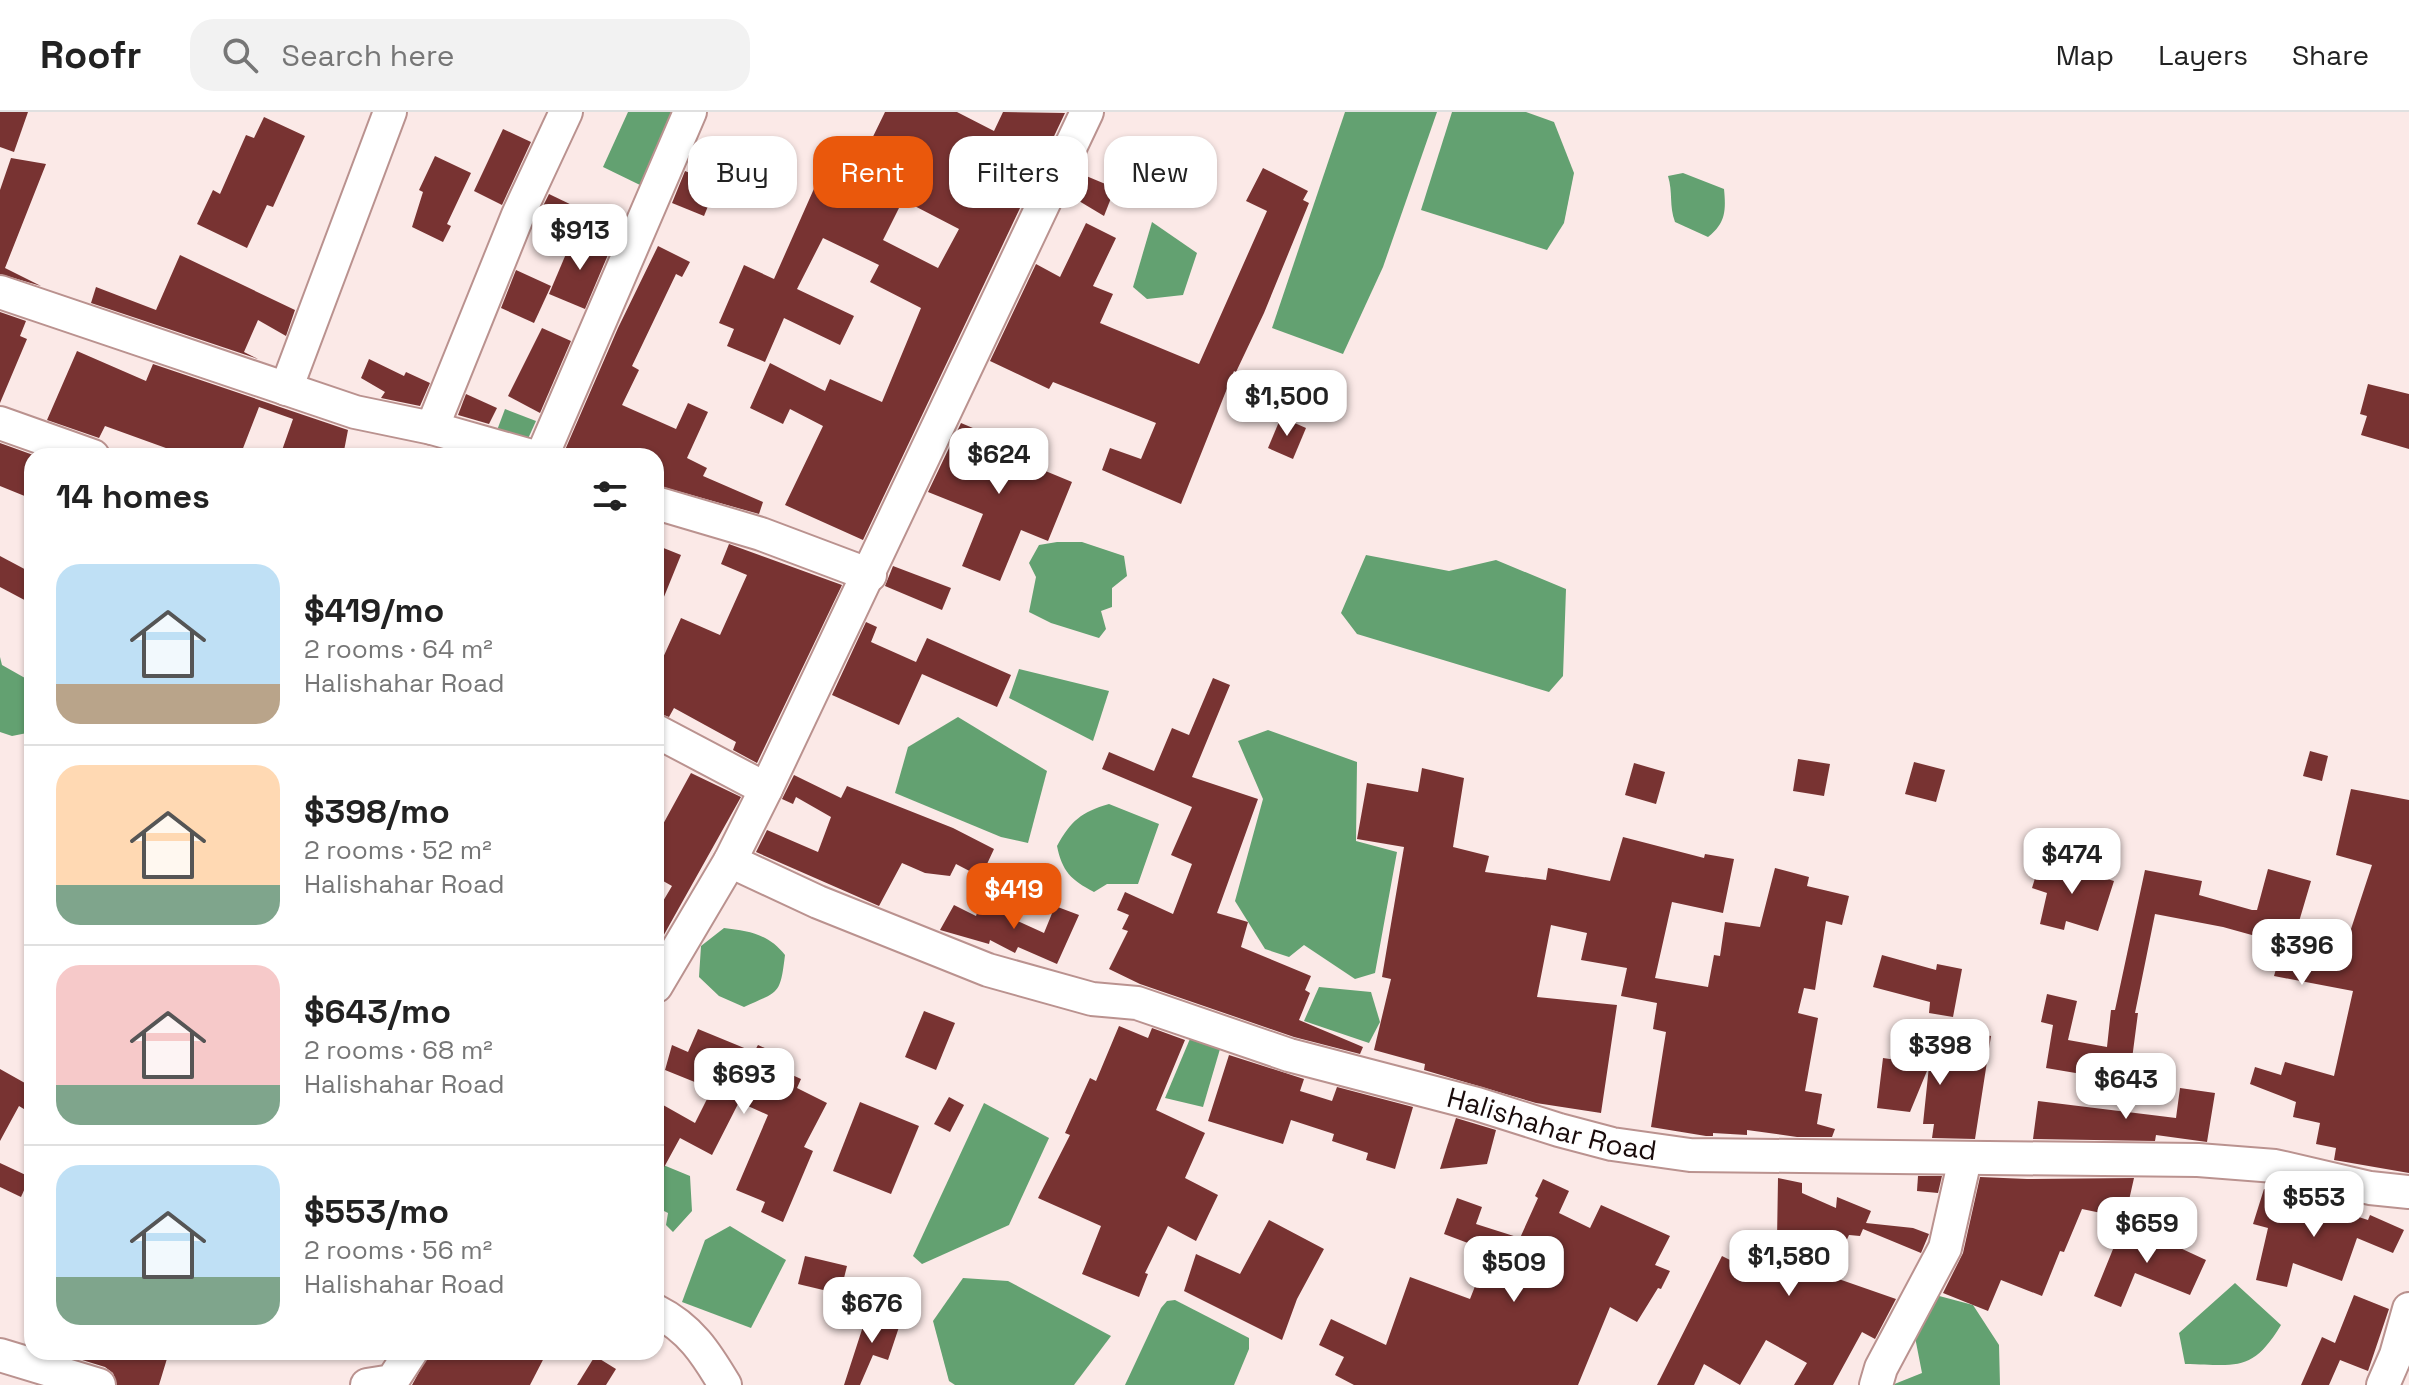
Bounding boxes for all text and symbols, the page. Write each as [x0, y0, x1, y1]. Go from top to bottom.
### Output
search box [190, 19, 750, 91]
text: Roofr [40, 31, 142, 79]
icon: search [218, 33, 262, 77]
text: Search here [282, 36, 454, 75]
text: Map [2056, 37, 2114, 73]
text: Layers [2158, 37, 2248, 73]
text: Share [2292, 37, 2369, 73]
chip: Buy [688, 136, 797, 208]
chip: Rent [813, 136, 933, 208]
chip: Filters [949, 136, 1088, 208]
chip: New [1104, 136, 1217, 208]
pin: $913 [533, 204, 627, 272]
text: $913 [550, 213, 610, 247]
pin: $1,500 [1222, 370, 1352, 438]
text: $1,500 [1245, 379, 1329, 413]
pin: $624 [952, 428, 1046, 496]
text: $624 [967, 437, 1031, 471]
icon: filters [588, 474, 632, 518]
text: 14 homes [56, 475, 210, 518]
text: $419/mo [304, 589, 444, 632]
icon: home [120, 596, 216, 692]
text: 2 rooms · 64 m² [304, 632, 493, 666]
text: Halishahar Road [304, 666, 505, 700]
text: $398/mo [304, 790, 450, 833]
icon: home [120, 797, 216, 893]
pin: $474 [2025, 828, 2119, 896]
text: 2 rooms · 52 m² [304, 833, 492, 867]
text: $474 [2042, 837, 2102, 871]
pin: $419 [967, 863, 1061, 931]
text: Halishahar Road [304, 867, 505, 901]
text: $419 [984, 872, 1044, 906]
pin: $396 [2255, 919, 2349, 987]
text: $396 [2270, 928, 2334, 962]
text: $643/mo [304, 990, 451, 1033]
icon: home [120, 997, 216, 1093]
pin: $398 [1893, 1019, 1987, 1087]
text: $398 [1908, 1028, 1972, 1062]
text: 2 rooms · 68 m² [304, 1033, 493, 1067]
pin: $693 [697, 1048, 791, 1116]
pin: $643 [2079, 1053, 2173, 1121]
text: $693 [712, 1057, 776, 1091]
text: $643 [2094, 1062, 2158, 1096]
text: Halishahar Road [304, 1067, 505, 1101]
street label: Halishahar Road [1443, 1079, 1659, 1168]
pin: $553 [2267, 1171, 2361, 1239]
text: $553 [2283, 1180, 2345, 1214]
text: $553/mo [304, 1190, 449, 1233]
icon: home [120, 1197, 216, 1293]
pin: $659 [2100, 1197, 2194, 1265]
text: $659 [2115, 1206, 2179, 1240]
pin: $1,580 [1724, 1230, 1854, 1298]
text: 2 rooms · 56 m² [304, 1233, 492, 1267]
pin: $509 [1467, 1236, 1561, 1304]
text: $1,580 [1747, 1239, 1831, 1273]
text: $509 [1482, 1245, 1546, 1279]
text: Halishahar Road [304, 1267, 505, 1301]
pin: $676 [825, 1277, 919, 1345]
text: $676 [841, 1286, 903, 1320]

